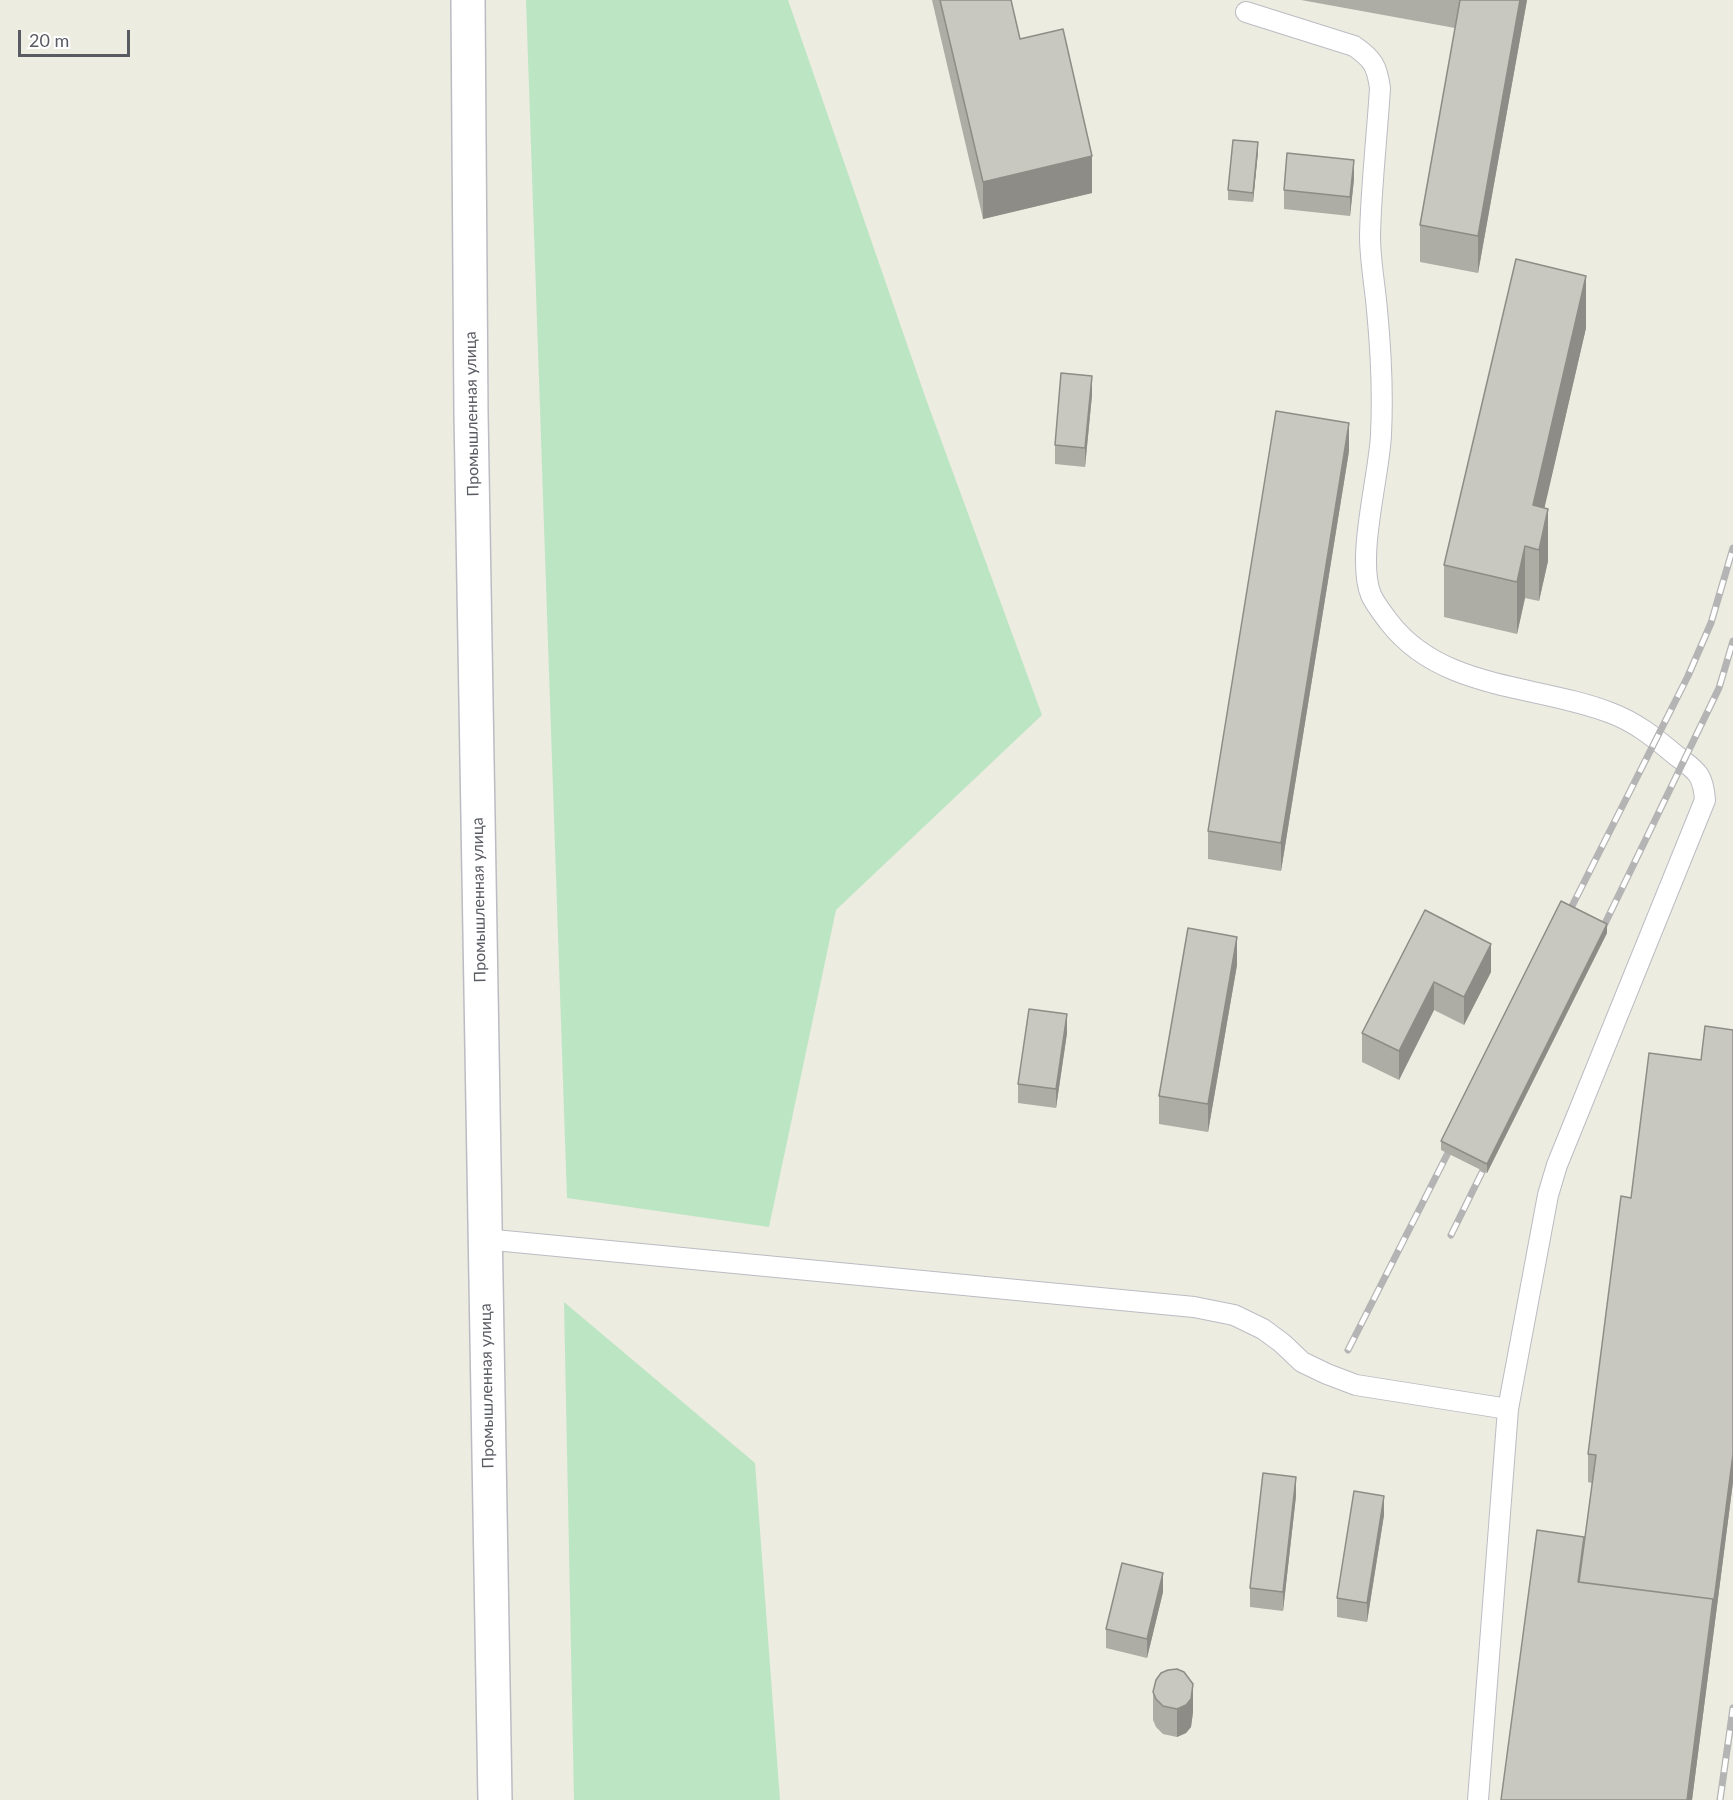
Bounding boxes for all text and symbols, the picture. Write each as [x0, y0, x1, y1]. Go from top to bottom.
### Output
scale bar [21, 18, 134, 56]
text: 20 m [29, 29, 69, 51]
street label: Промышленная улица [461, 331, 483, 497]
street label: Промышленная улица [468, 817, 490, 983]
street label: Промышленная улица [476, 1303, 498, 1469]

